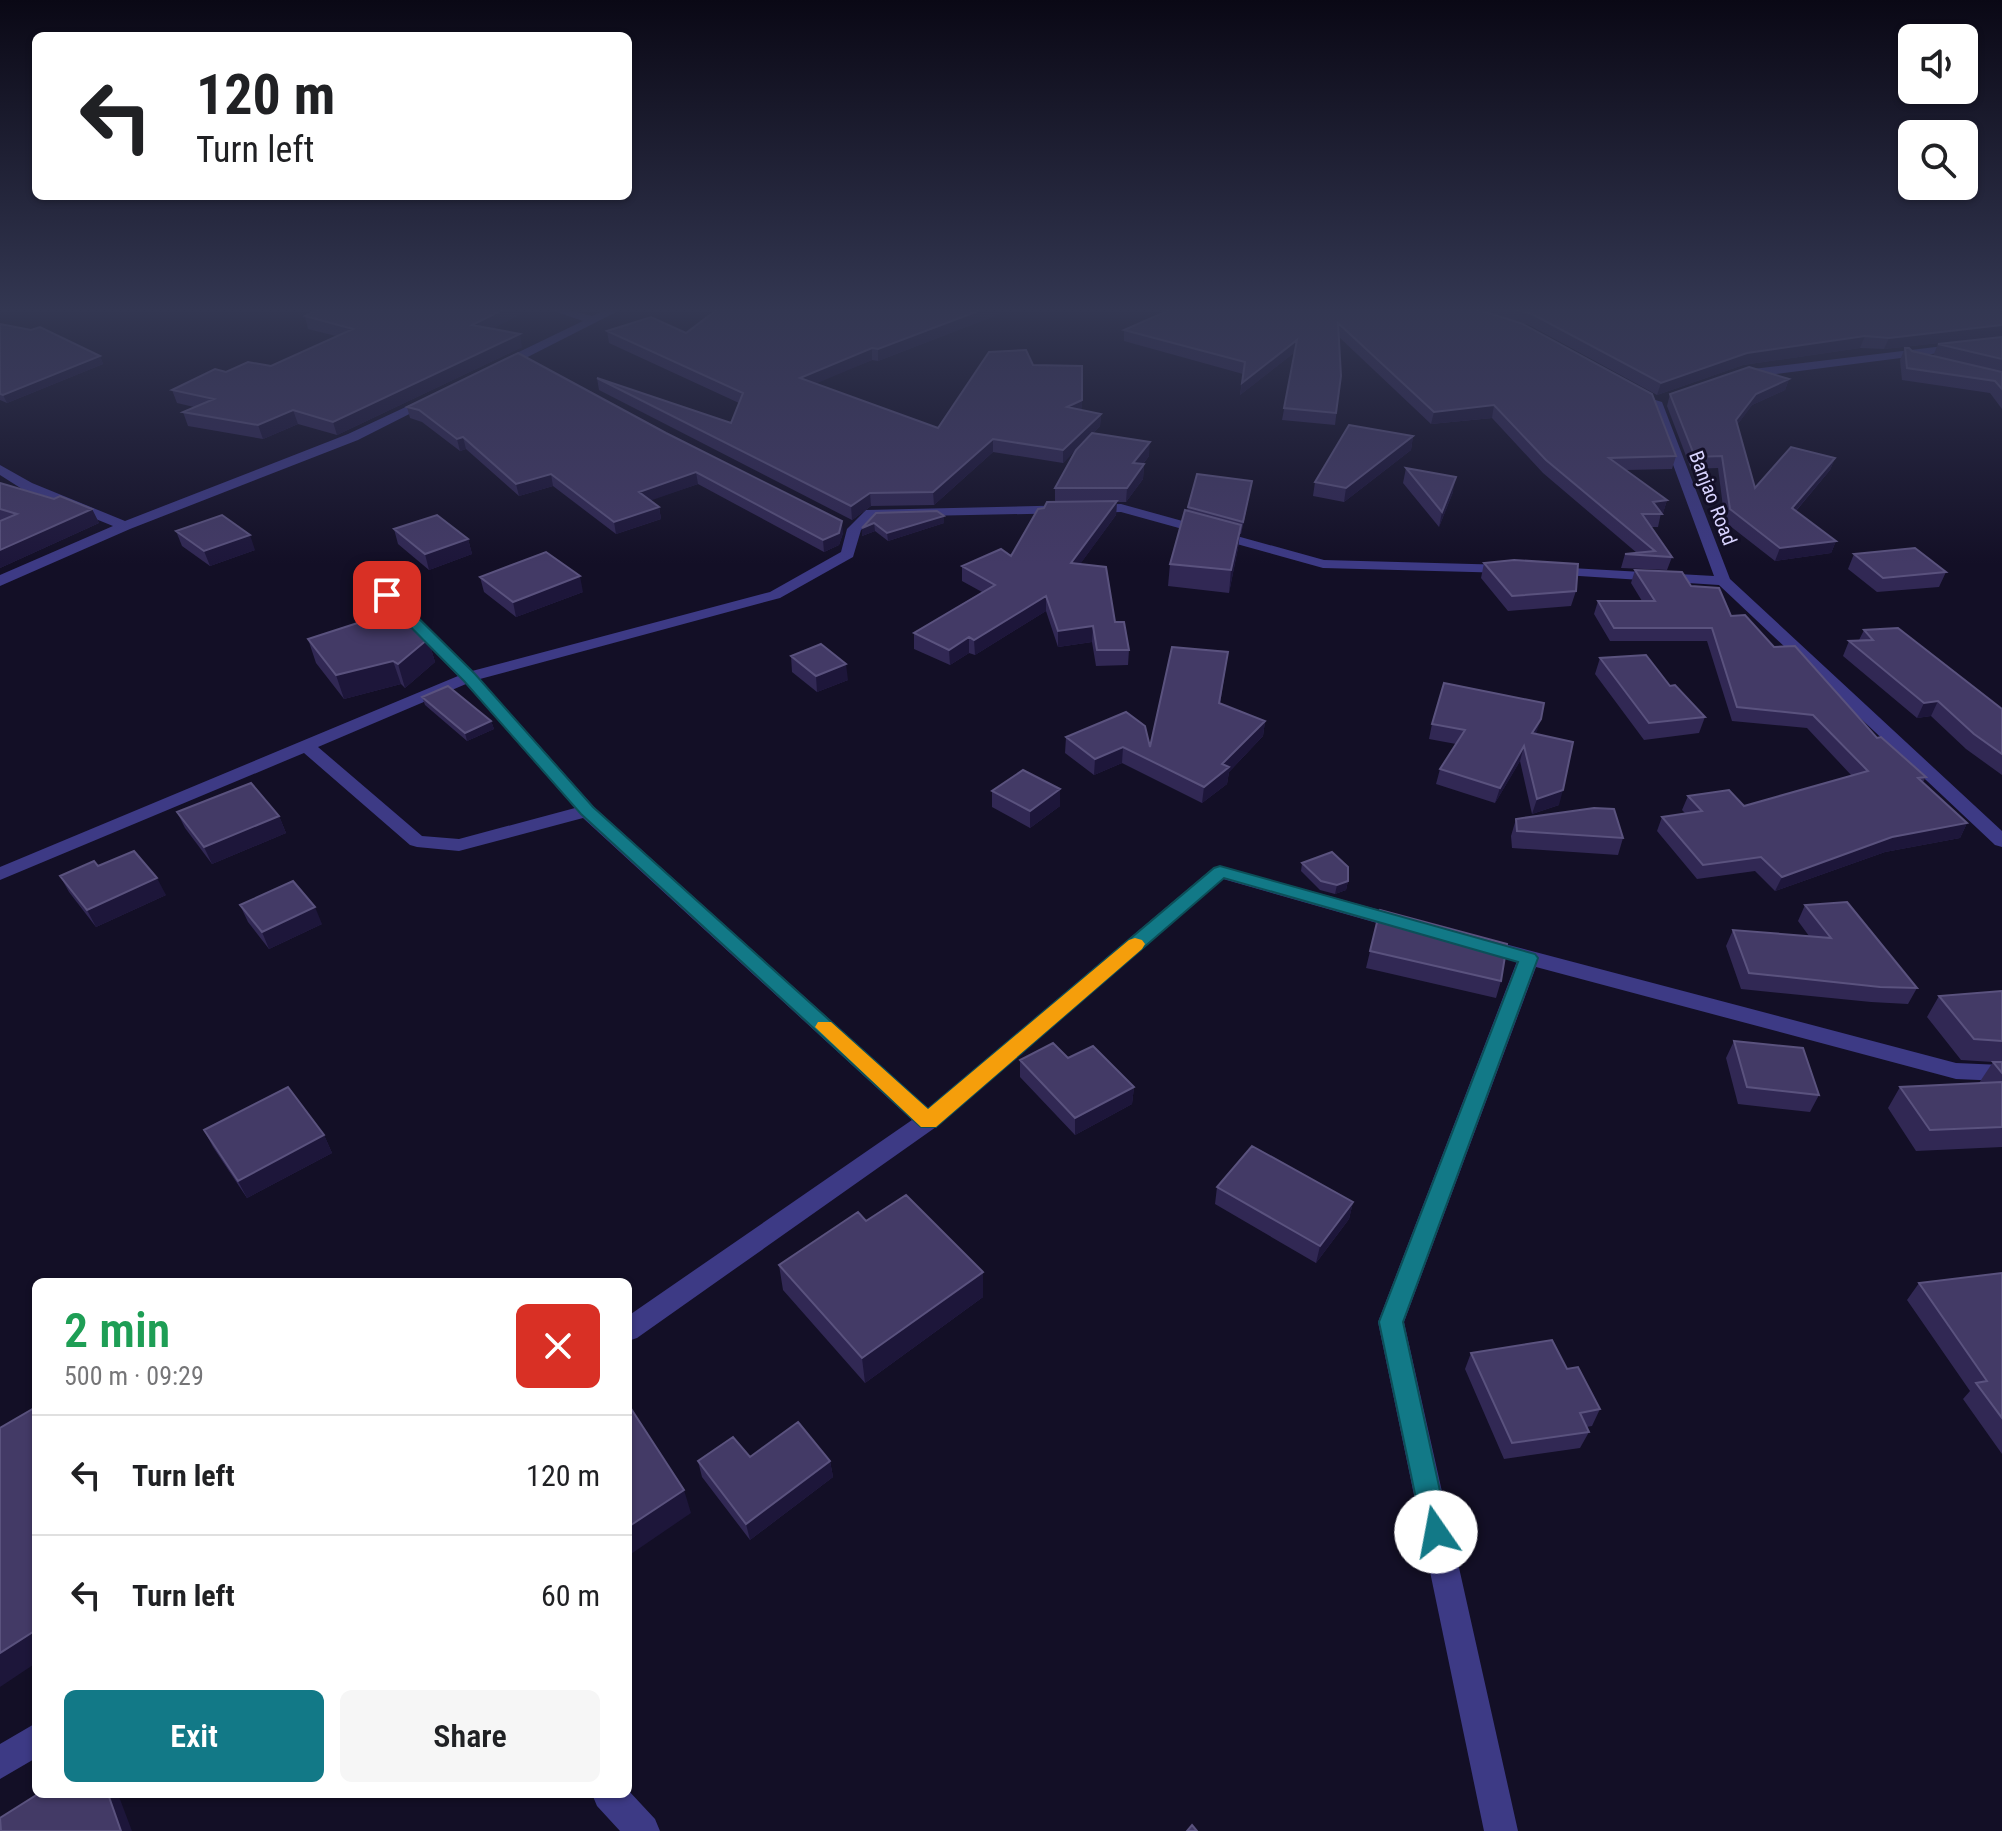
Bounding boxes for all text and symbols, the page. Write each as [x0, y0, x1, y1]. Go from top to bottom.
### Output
map controls [1898, 24, 1978, 200]
button: sound [1898, 24, 1978, 104]
text: 120 m [196, 62, 335, 128]
icon: left [64, 64, 168, 168]
button: search [1898, 120, 1978, 200]
text: Turn left [196, 129, 314, 171]
street label: Banjao Road [1684, 447, 1742, 549]
pin [353, 561, 421, 629]
icon: arrive [365, 573, 409, 617]
text: 2 min [64, 1302, 170, 1359]
button: close [516, 1304, 600, 1388]
text: 500 m · 09:29 [64, 1361, 204, 1391]
icon: left [64, 1453, 108, 1497]
text: Turn left [132, 1458, 235, 1493]
text: 120 m [526, 1458, 600, 1493]
position arrow [1394, 1490, 1478, 1574]
icon: left [64, 1573, 108, 1617]
text: Turn left [132, 1578, 235, 1613]
text: 60 m [541, 1578, 600, 1613]
button: Exit [64, 1690, 324, 1782]
button: Share [340, 1690, 600, 1782]

